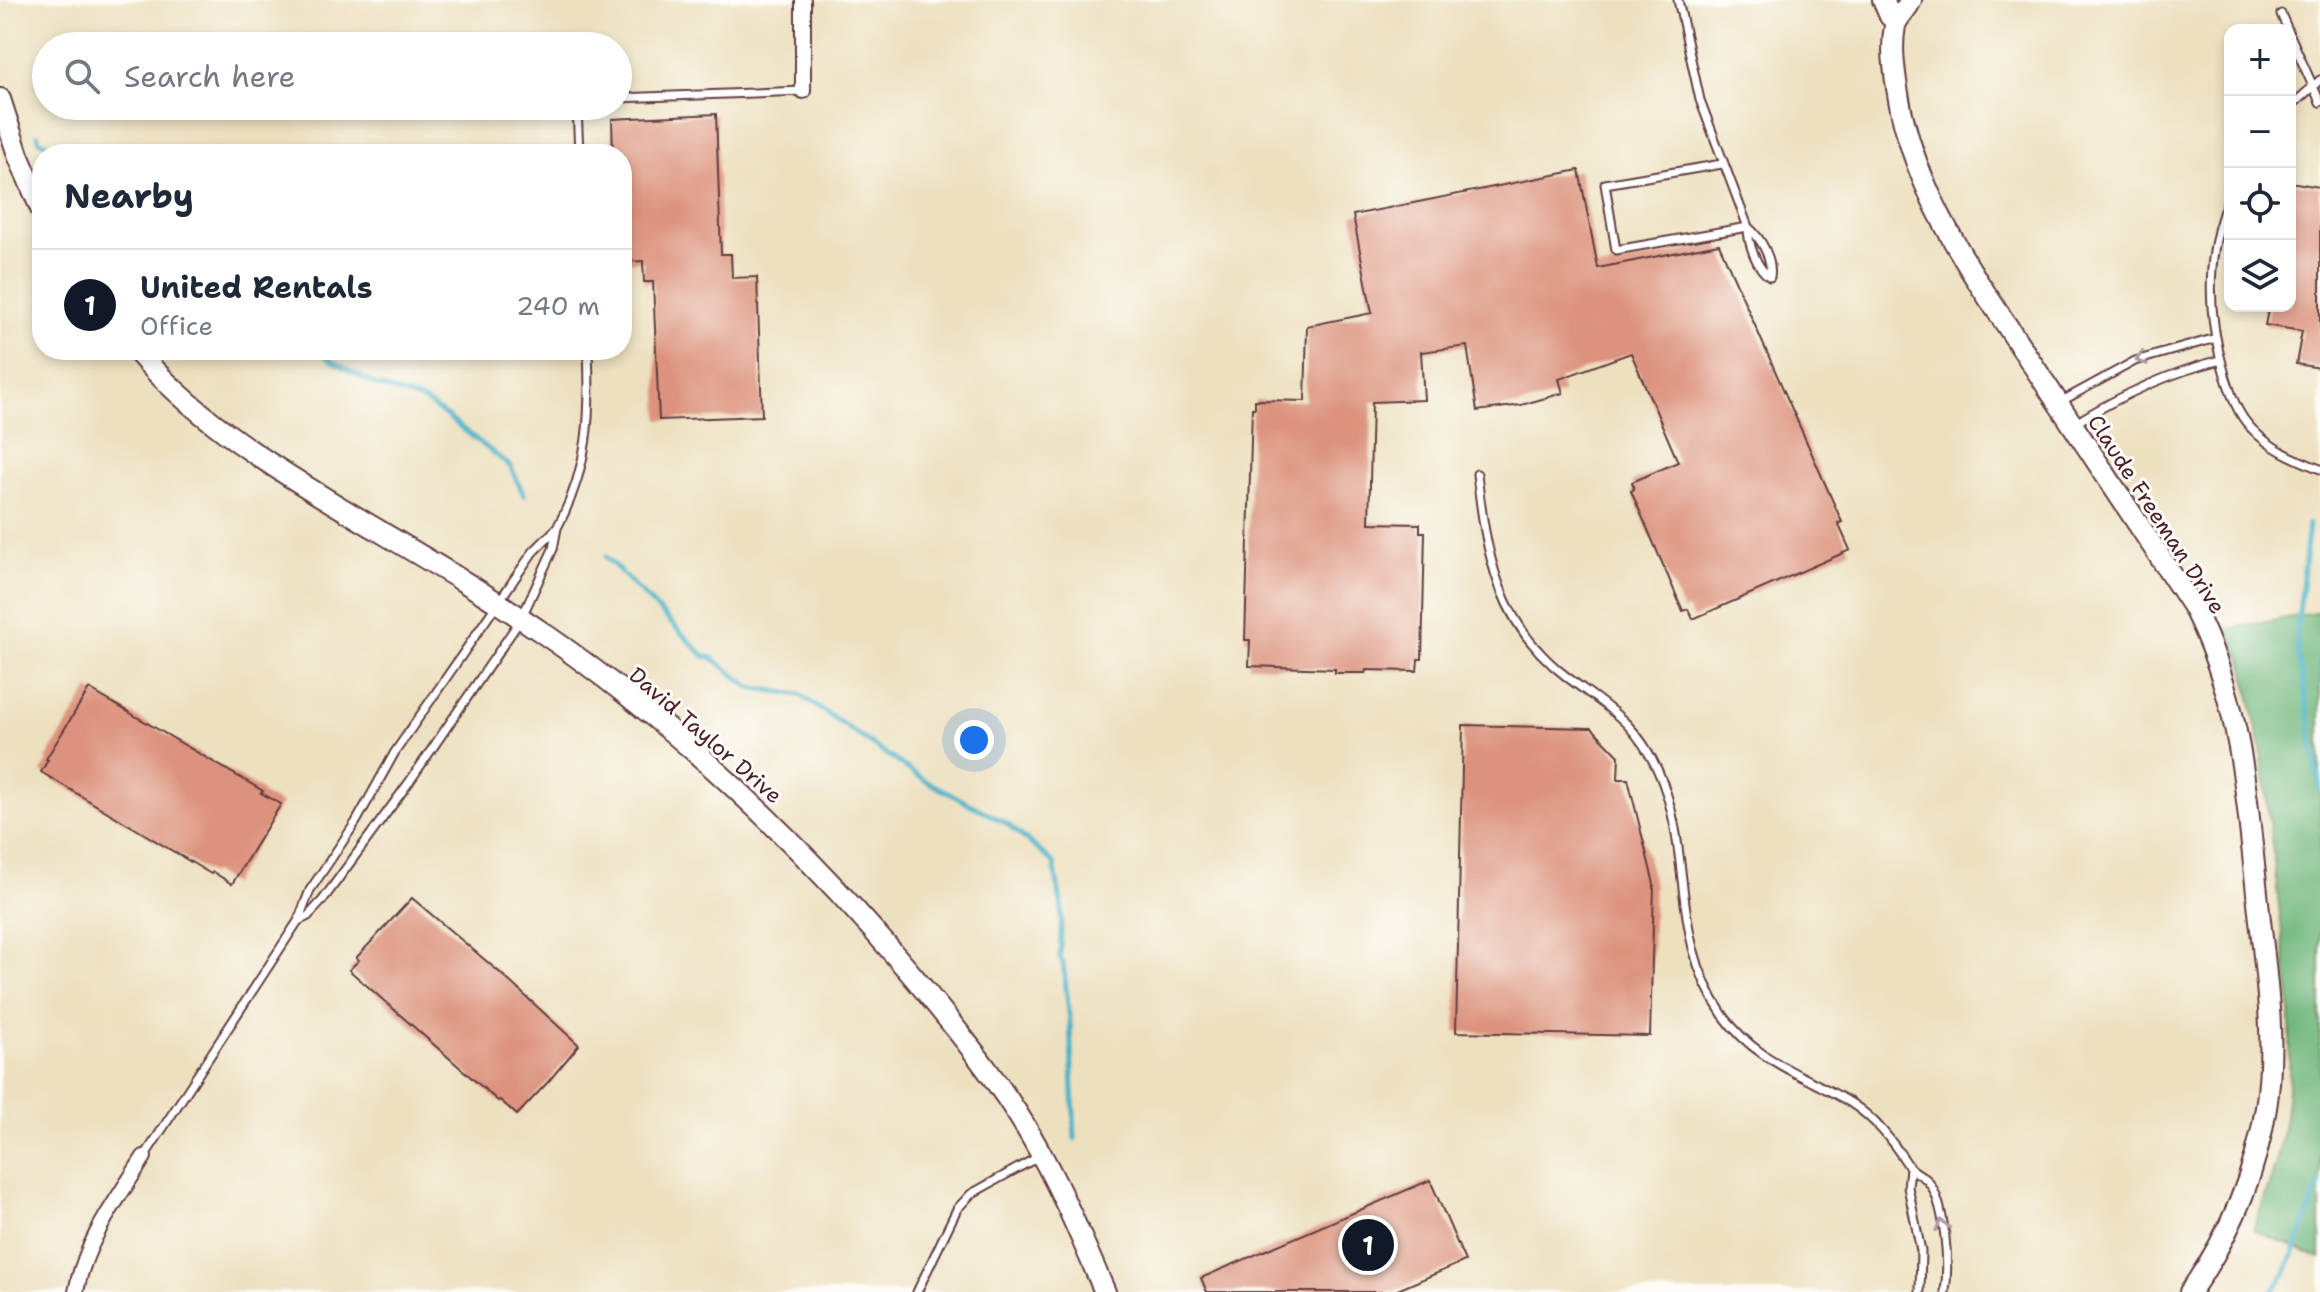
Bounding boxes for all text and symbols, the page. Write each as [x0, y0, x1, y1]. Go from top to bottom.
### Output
map controls [2224, 24, 2296, 312]
button: + [2224, 24, 2296, 96]
search box [32, 32, 632, 120]
icon: search [60, 54, 104, 98]
text: Search here [124, 56, 295, 97]
button: − [2224, 96, 2296, 168]
button: locate [2224, 168, 2296, 240]
text: Nearby [64, 173, 194, 219]
button: layers [2224, 240, 2296, 312]
text: United Rentals [140, 267, 373, 308]
text: 1 [84, 288, 96, 323]
text: 240 m [516, 288, 600, 323]
text: Office [140, 308, 213, 343]
one-way arrow [2135, 349, 2149, 366]
street label: Claude Freeman Drive [2081, 409, 2232, 620]
street label: David Taylor Drive [623, 661, 788, 810]
your location [954, 720, 994, 760]
pin: 1 [1342, 1215, 1394, 1275]
one-way arrow [1934, 1218, 1951, 1232]

